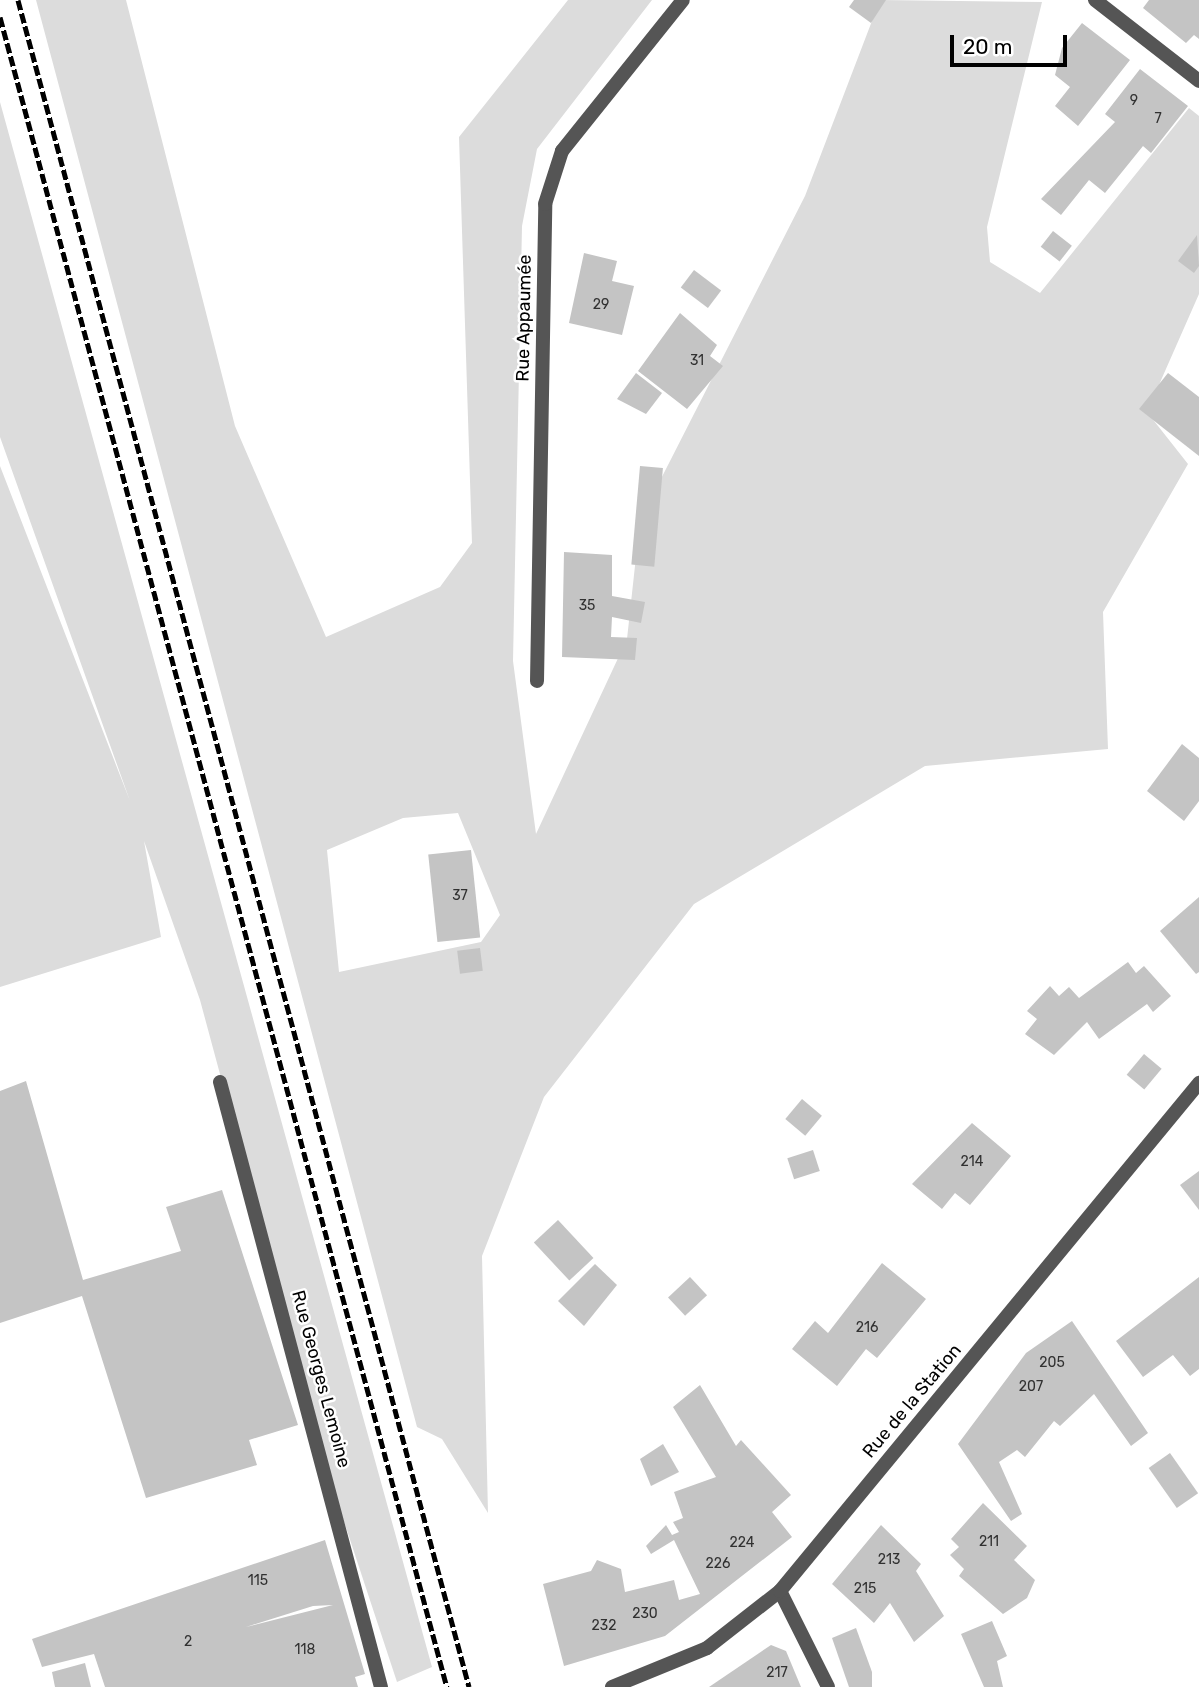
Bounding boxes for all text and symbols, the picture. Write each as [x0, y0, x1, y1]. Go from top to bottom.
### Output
scale bar [954, 21, 1071, 65]
text: 20 m [963, 34, 1012, 59]
house number: 9 [1130, 93, 1138, 109]
house number: 7 [1154, 111, 1162, 127]
street label: Rue Appaumée [512, 254, 536, 382]
house number: 29 [593, 297, 609, 313]
house number: 31 [690, 353, 704, 369]
house number: 35 [579, 598, 595, 614]
house number: 37 [452, 888, 468, 904]
house number: 214 [961, 1154, 983, 1170]
street label: Rue Georges Lemoine [287, 1288, 355, 1470]
house number: 216 [856, 1320, 878, 1336]
street label: Rue de la Station [858, 1340, 966, 1462]
house number: 205 [1039, 1355, 1065, 1371]
house number: 207 [1019, 1379, 1043, 1395]
house number: 211 [979, 1534, 999, 1550]
house number: 224 [730, 1535, 754, 1551]
house number: 213 [878, 1552, 900, 1568]
house number: 226 [706, 1556, 730, 1572]
house number: 115 [248, 1573, 268, 1589]
house number: 215 [854, 1581, 876, 1597]
house number: 230 [632, 1606, 658, 1622]
house number: 232 [592, 1618, 616, 1634]
house number: 2 [184, 1634, 192, 1650]
house number: 118 [295, 1642, 315, 1658]
house number: 217 [766, 1665, 788, 1681]

